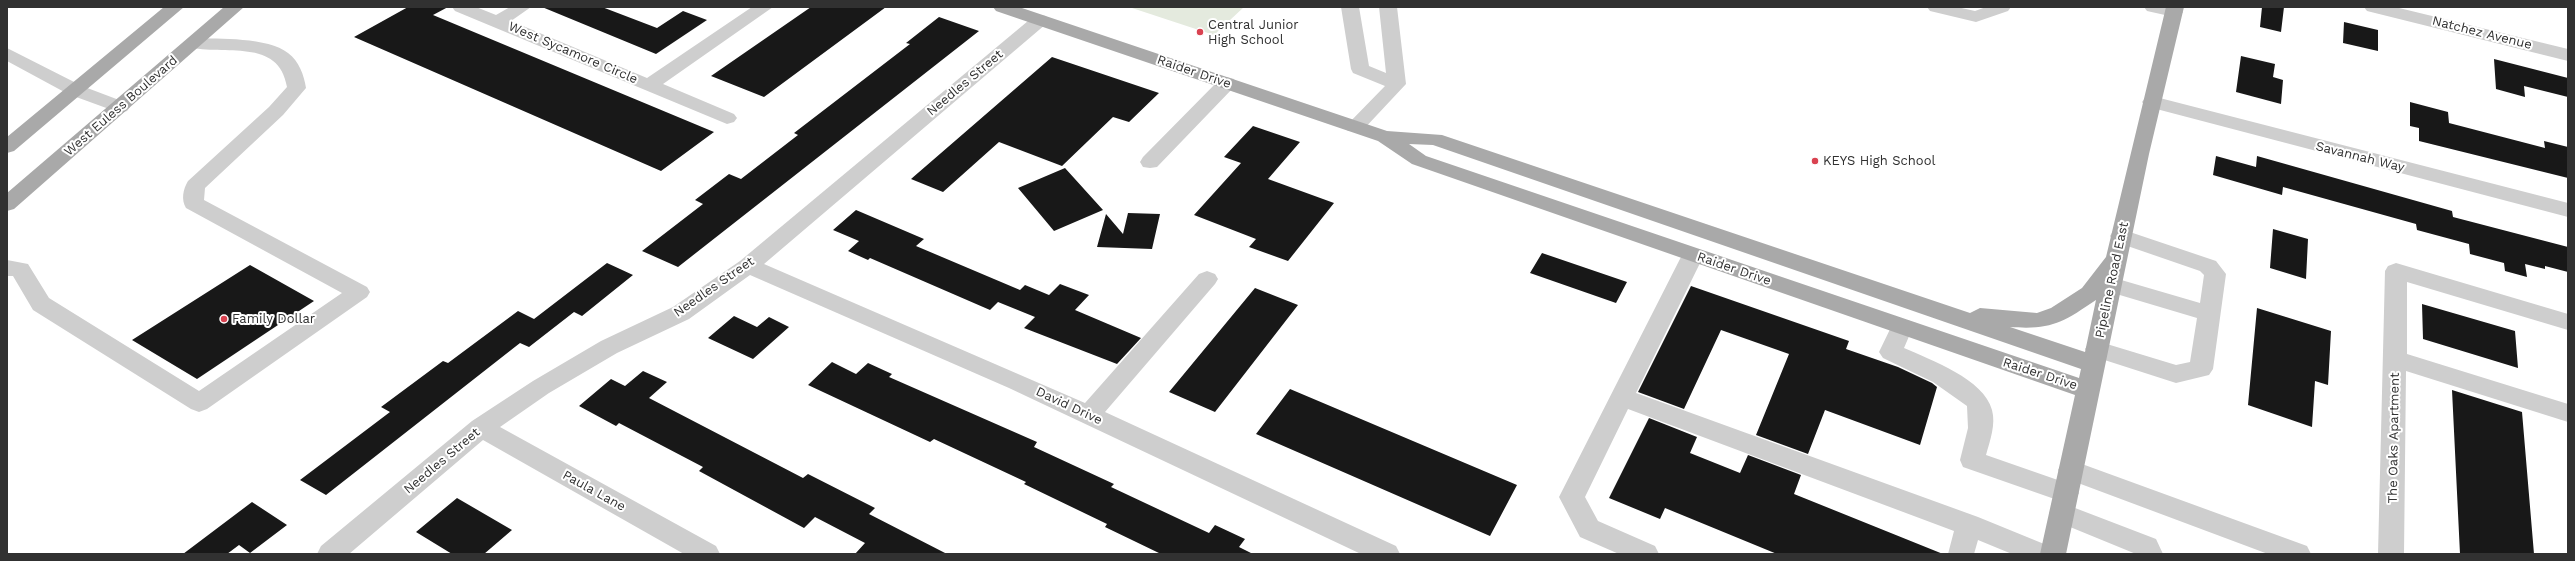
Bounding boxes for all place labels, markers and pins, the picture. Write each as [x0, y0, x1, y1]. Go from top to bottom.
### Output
place label: Central Junior High School [1208, 17, 1299, 48]
marker: Central Junior High School [1195, 27, 1205, 37]
place label: KEYS High School [1823, 153, 1935, 169]
marker: KEYS High School [1810, 156, 1820, 166]
place label: Family Dollar [232, 311, 315, 327]
marker: Family Dollar [219, 314, 229, 324]

